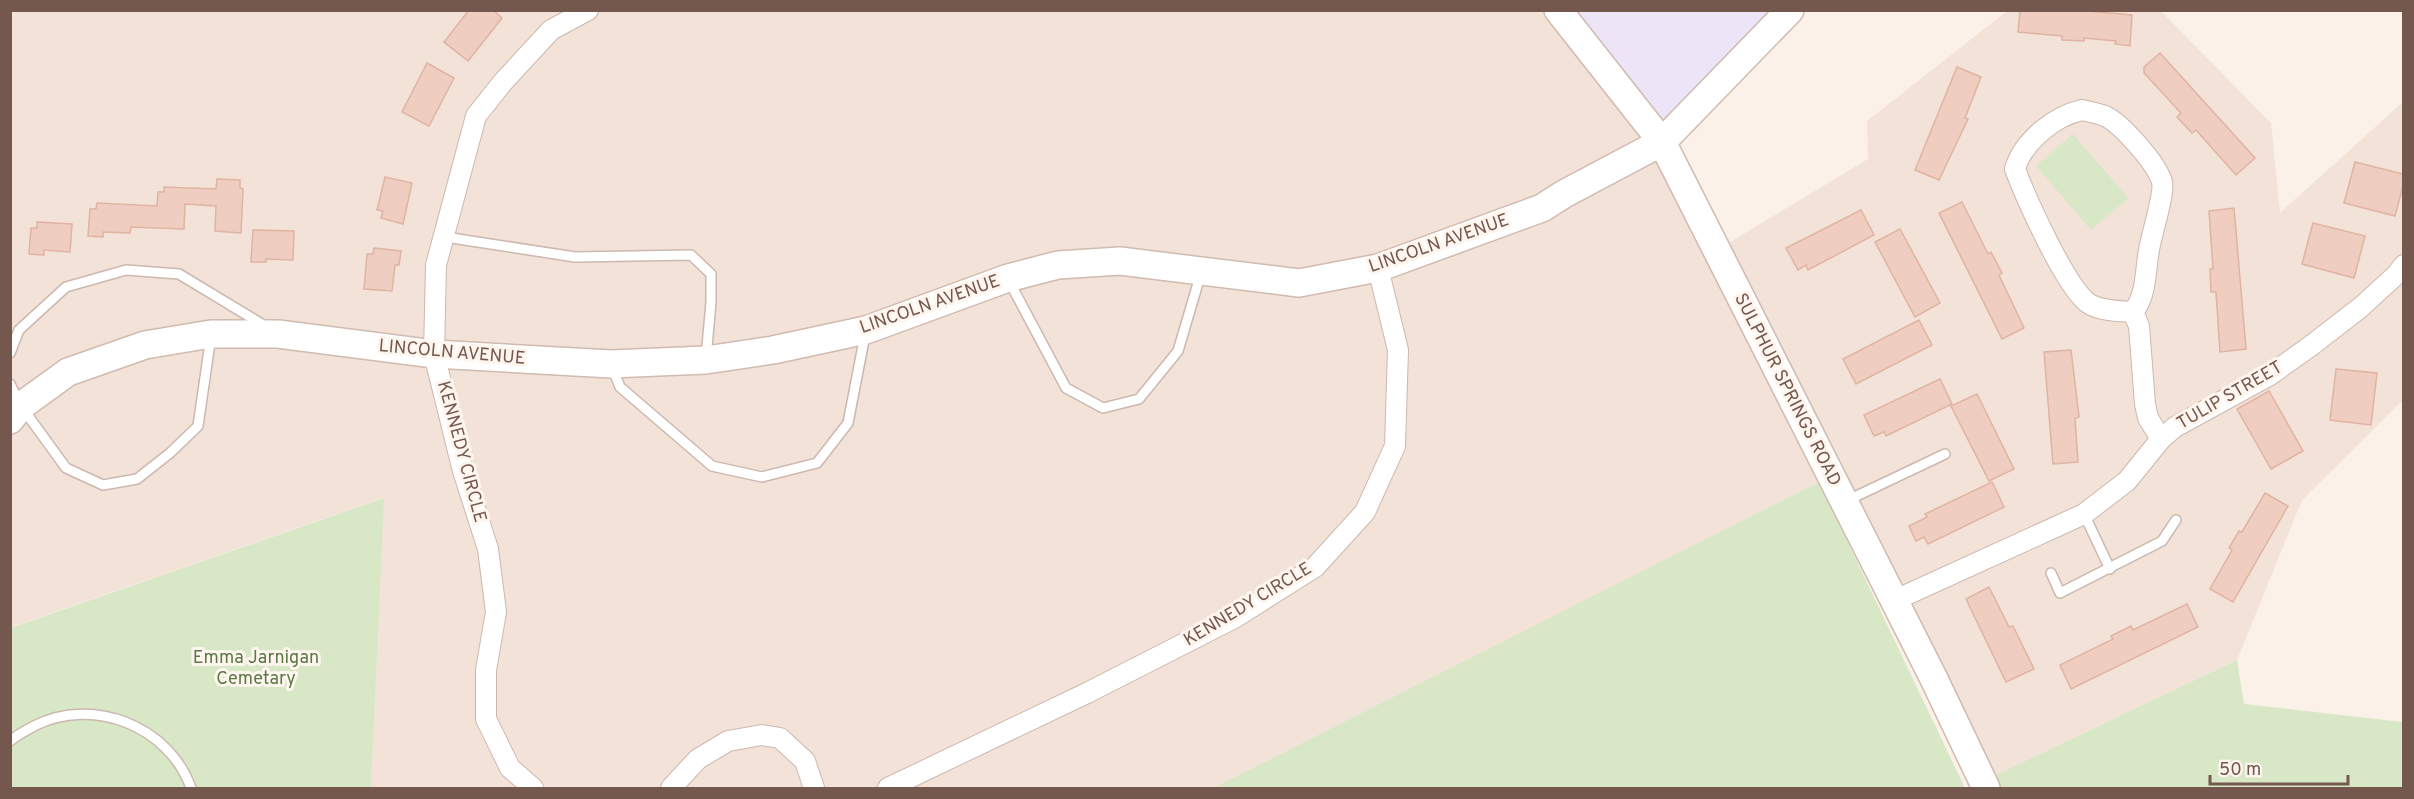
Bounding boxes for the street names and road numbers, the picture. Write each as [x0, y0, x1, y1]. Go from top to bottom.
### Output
street label: LINCOLN AVENUE [1366, 209, 1512, 279]
street label: LINCOLN AVENUE [857, 270, 1003, 340]
street label: SULPHUR SPRINGS ROAD [1728, 290, 1846, 490]
street label: LINCOLN AVENUE [378, 335, 526, 371]
street label: TULIP STREET [2173, 356, 2287, 436]
street label: KENNEDY CIRCLE [431, 379, 491, 525]
street label: KENNEDY CIRCLE [1180, 558, 1316, 652]

